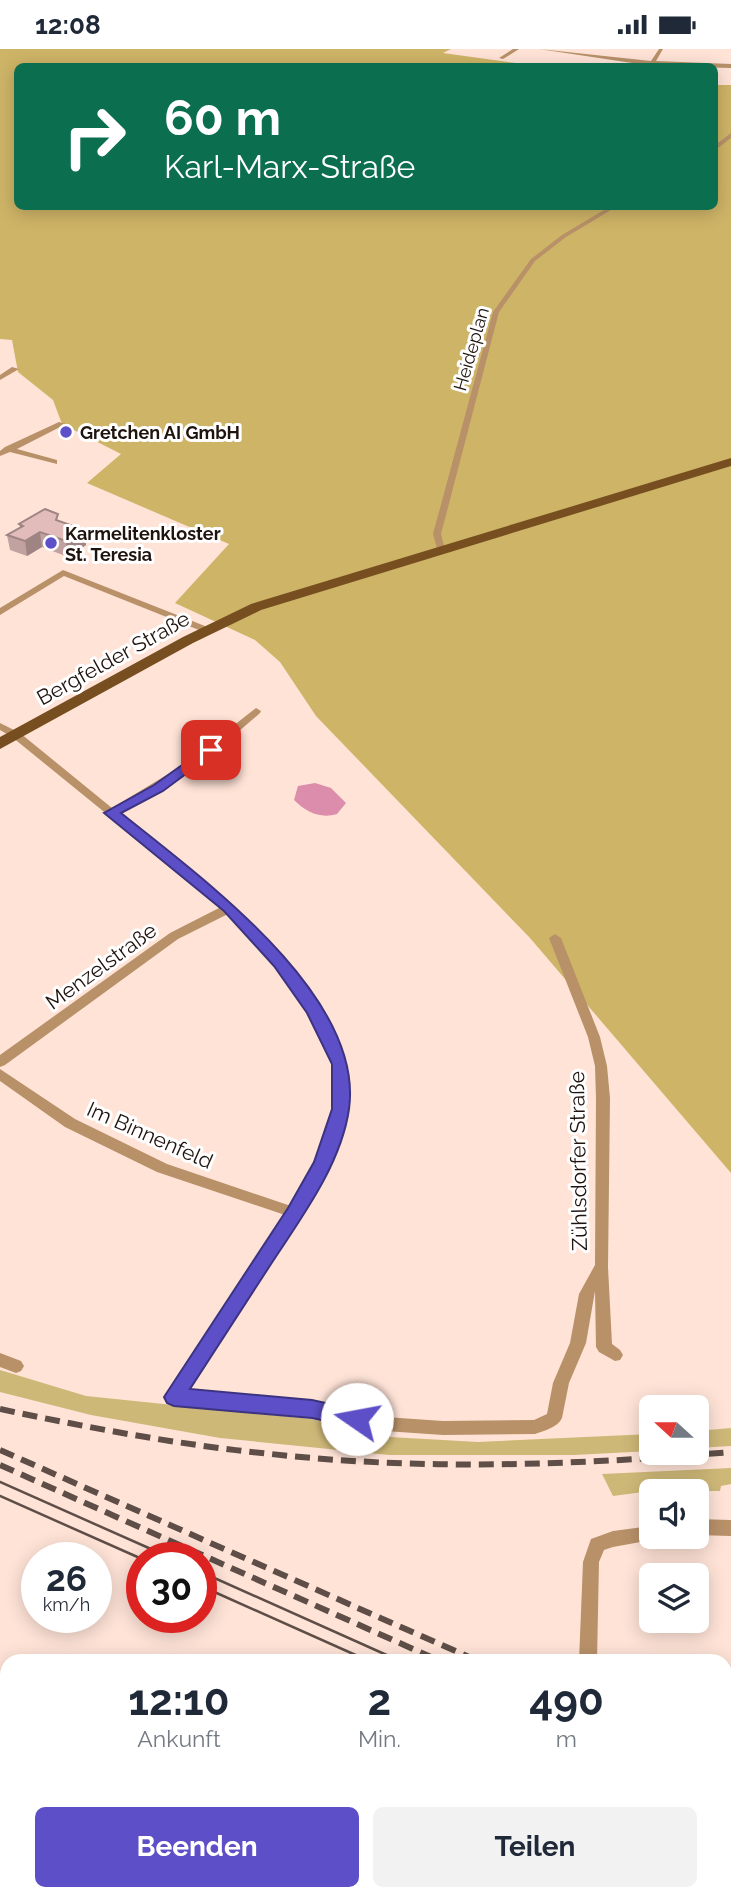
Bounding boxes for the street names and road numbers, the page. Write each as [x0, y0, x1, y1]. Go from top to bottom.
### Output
street label: Heideplan [449, 305, 493, 393]
street label: Bergfelder Straße [32, 606, 194, 710]
street label: Menzelstraße [41, 917, 161, 1015]
street label: Zühlsdorfer Straße [564, 1071, 592, 1251]
street label: Im Binnenfeld [83, 1096, 217, 1174]

